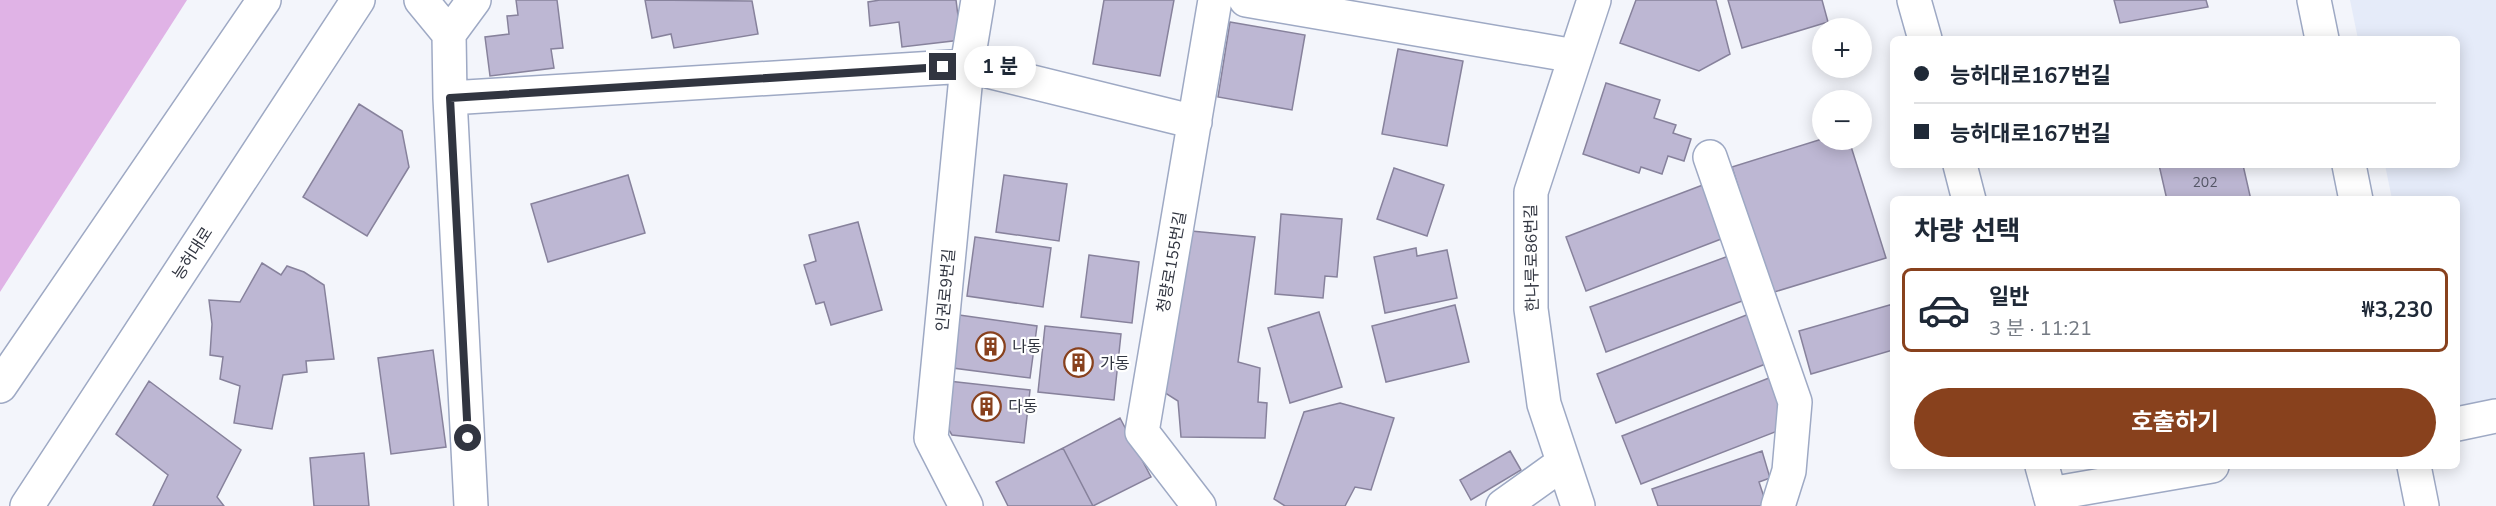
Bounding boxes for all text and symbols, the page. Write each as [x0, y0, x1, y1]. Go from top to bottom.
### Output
map controls [1812, 18, 1872, 150]
button: + [1812, 18, 1872, 78]
callout: 1 분 [964, 46, 1036, 88]
route end [929, 53, 956, 80]
text: 1 분 [982, 53, 1018, 80]
text: 능허대로167번길 [1950, 61, 2111, 91]
button: − [1812, 90, 1872, 150]
text: 능허대로167번길 [1950, 119, 2111, 149]
house number: 202 [2192, 173, 2218, 192]
street label: 한나루로86번길 [1520, 204, 1544, 312]
street label: 청량로155번길 [1152, 210, 1192, 315]
text: 차량 선택 [1914, 213, 2021, 250]
street label: 능허대로 [168, 223, 218, 284]
street label: 인권로9번길 [931, 248, 961, 332]
text: 일반 [1989, 282, 2029, 312]
icon: car [1917, 283, 1971, 337]
text: ₩3,230 [2362, 295, 2433, 325]
text: 3 분 · 11:21 [1989, 315, 2092, 342]
building icon: 나동 [975, 330, 1007, 362]
place label: 나동 [1012, 336, 1042, 358]
building icon: 가동 [1063, 347, 1095, 379]
place label: 가동 [1100, 353, 1130, 375]
button: 호출하기 [1914, 388, 2436, 457]
building icon: 다동 [971, 390, 1003, 422]
place label: 다동 [1008, 396, 1038, 418]
route start [454, 424, 481, 451]

